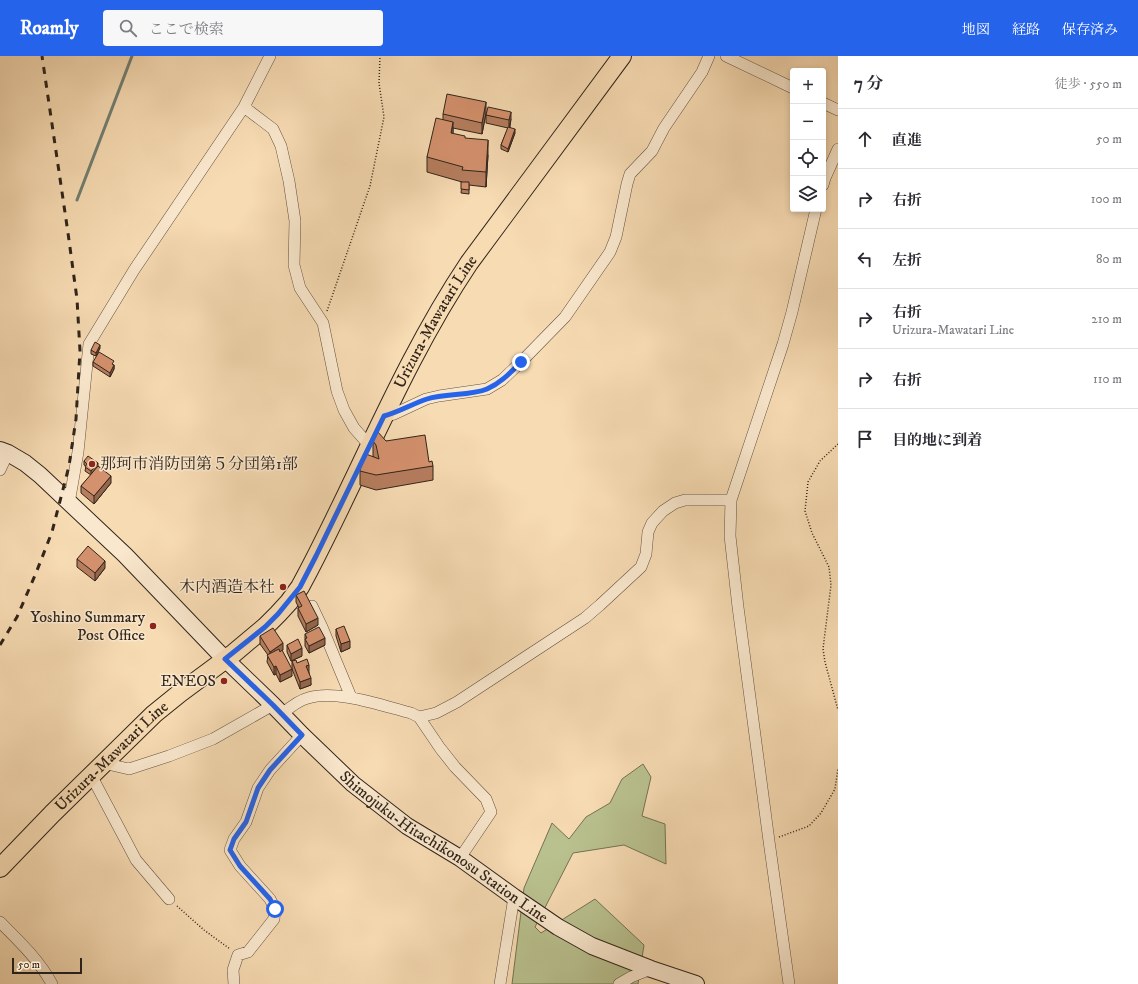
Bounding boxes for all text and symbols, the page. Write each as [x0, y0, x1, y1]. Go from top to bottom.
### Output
search box [103, 10, 383, 46]
text: Roamly [20, 17, 79, 40]
icon: search [117, 17, 139, 39]
text: ここで検索 [149, 20, 224, 39]
text: 地図 [962, 21, 990, 39]
text: 経路 [1012, 21, 1040, 39]
text: 保存済み [1062, 21, 1118, 39]
map controls [790, 68, 826, 212]
button: + [790, 68, 826, 104]
text: 7 分 [854, 73, 884, 95]
text: 徒歩 · 550 m [1055, 76, 1122, 92]
button: − [790, 104, 826, 140]
icon: ahead [854, 128, 876, 150]
text: 直進 [892, 131, 922, 150]
text: 50 m [1096, 131, 1122, 147]
button: locate [790, 140, 826, 176]
button: layers [790, 176, 826, 212]
icon: right [854, 188, 876, 210]
text: 右折 [892, 191, 922, 210]
text: 100 m [1091, 191, 1122, 207]
icon: left [854, 248, 876, 270]
street label: Urizura-Mawatari Line [389, 251, 482, 392]
text: 左折 [892, 251, 922, 270]
text: 80 m [1096, 251, 1122, 267]
text: 右折 [892, 303, 922, 322]
icon: right [854, 308, 876, 330]
text: 210 m [1091, 311, 1122, 327]
text: Urizura-Mawatari Line [892, 322, 1014, 338]
route end [512, 353, 530, 371]
icon: right [854, 368, 876, 390]
text: 右折 [892, 371, 922, 390]
text: 110 m [1093, 371, 1122, 387]
icon: arrive [854, 428, 876, 450]
text: 目的地に到着 [892, 431, 982, 450]
place label: 那珂市消防団第５分団第1部 [100, 454, 298, 474]
marker: 那珂市消防団第５分団第1部 [87, 459, 97, 469]
place label: 木内酒造本社 [179, 577, 275, 597]
marker: 木内酒造本社 [278, 582, 288, 592]
place label: Yoshino Summary Post Office [30, 607, 145, 645]
marker: Yoshino Summary Post Office [148, 621, 158, 631]
place label: ENEOS [160, 671, 216, 691]
marker: ENEOS [219, 676, 229, 686]
street label: Urizura-Mawatari Line [51, 696, 173, 816]
street label: Shimojuku-Hitachikonosu Station Line [335, 766, 552, 928]
route start [266, 900, 284, 918]
scale bar [12, 956, 82, 975]
text: 50 m [18, 958, 40, 972]

